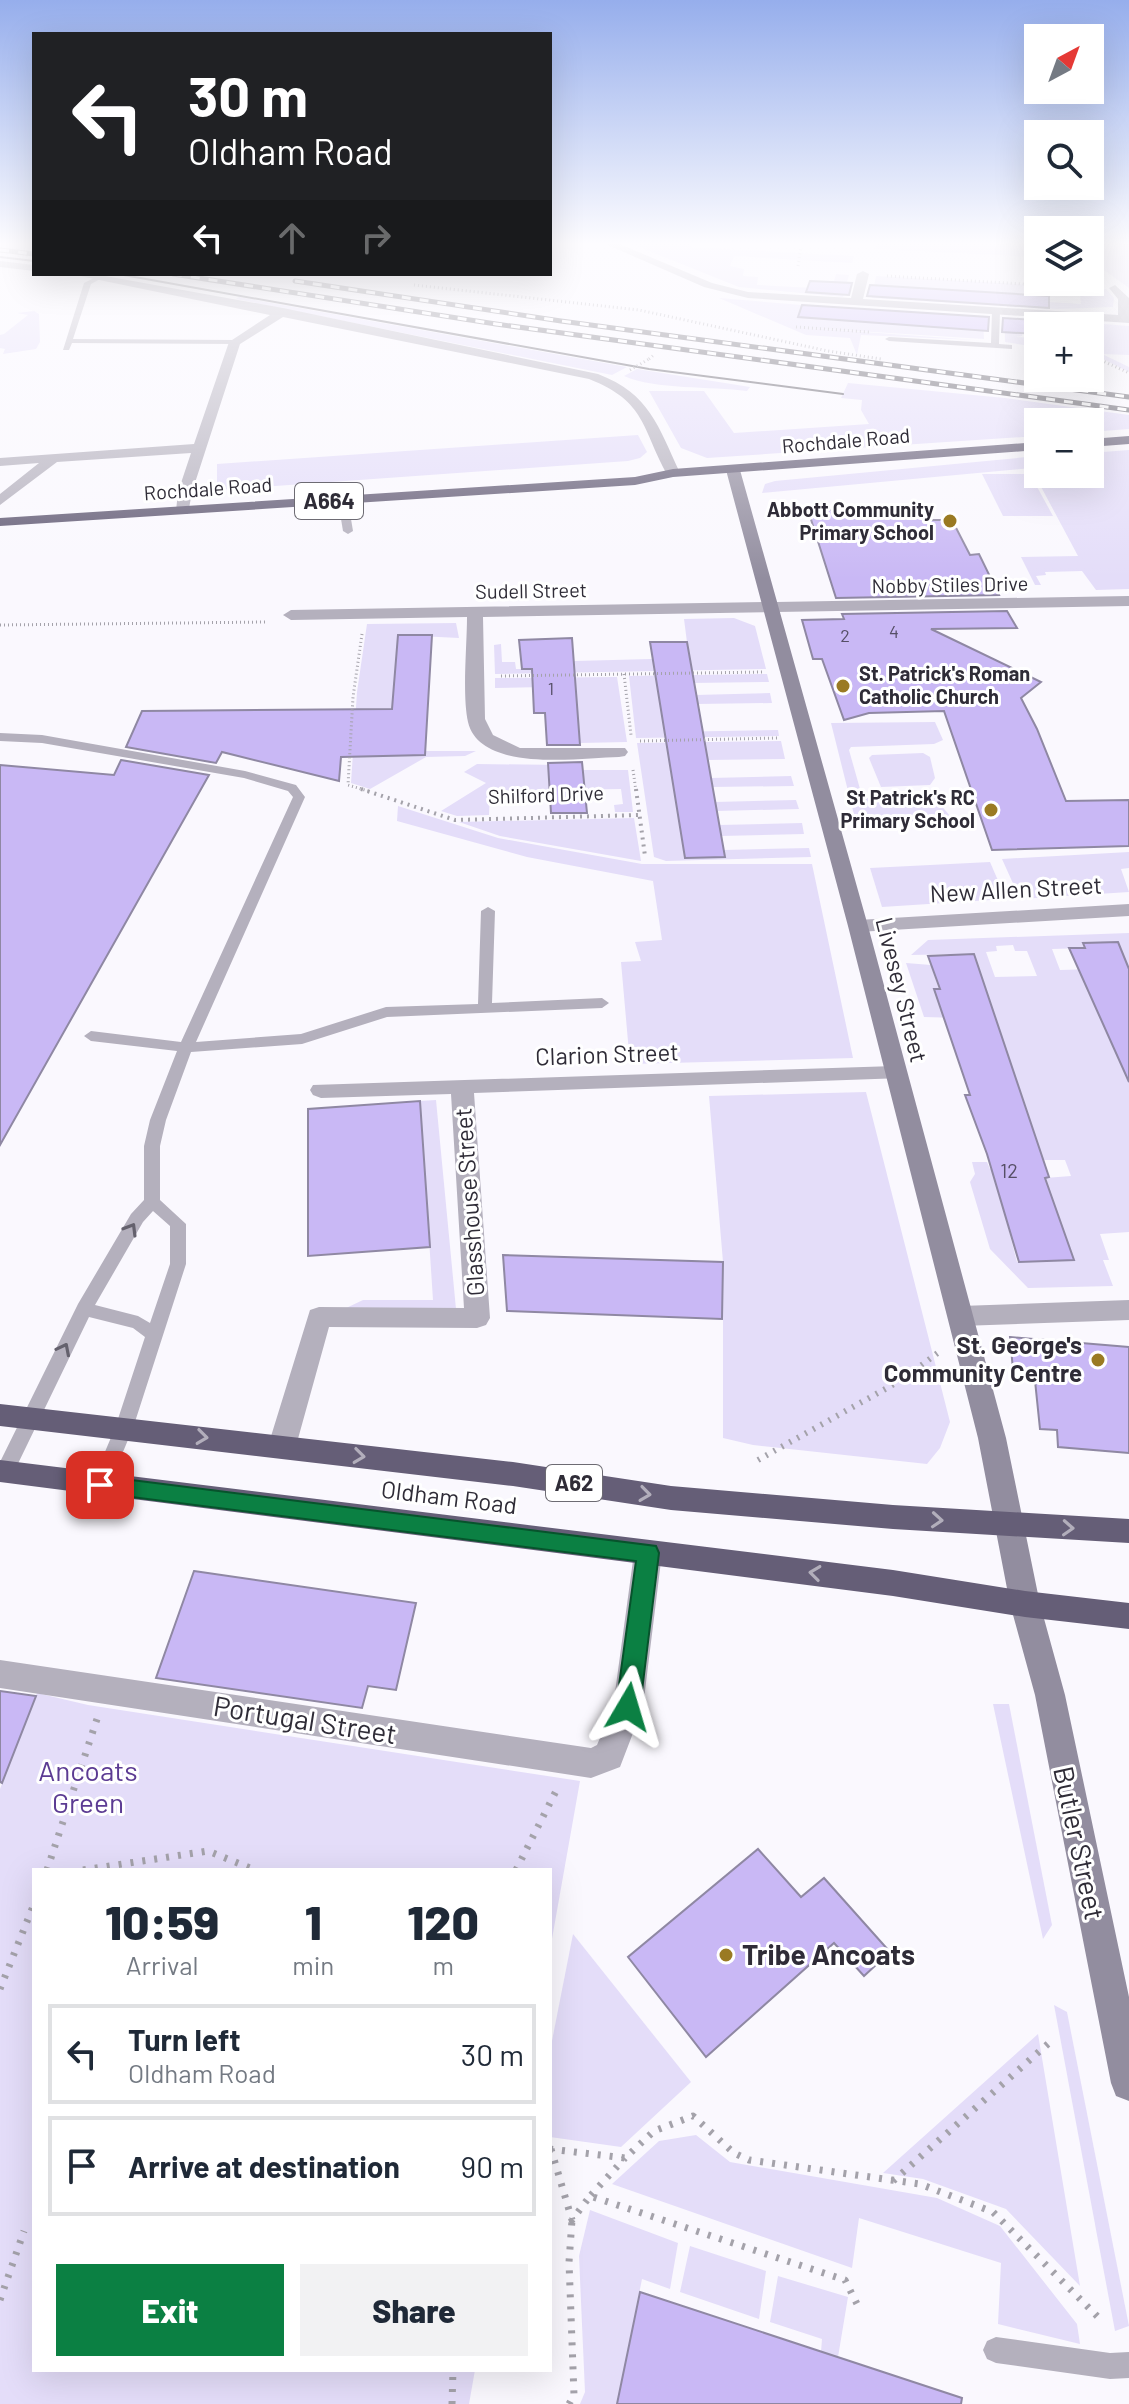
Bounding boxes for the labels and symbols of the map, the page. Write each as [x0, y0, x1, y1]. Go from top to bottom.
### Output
north arrow [1024, 24, 1104, 104]
street label: Rochdale Road [781, 422, 911, 458]
street label: Rochdale Road [143, 472, 273, 504]
road number: A664 [295, 483, 363, 519]
place label: Abbott Community Primary School [767, 497, 934, 544]
marker: Abbott Community Primary School [941, 512, 959, 530]
street label: Nobby Stiles Drive [871, 571, 1028, 597]
street label: Sudell Street [475, 577, 587, 603]
house number: 4 [889, 620, 899, 642]
house number: 2 [840, 624, 850, 646]
place label: St. Patrick's Roman Catholic Church [859, 661, 1030, 708]
house number: 1 [548, 677, 554, 699]
marker: St. Patrick's Roman Catholic Church [834, 677, 852, 695]
street label: Shilford Drive [488, 780, 604, 808]
place label: St Patrick's RC Primary School [840, 785, 975, 832]
marker: St Patrick's RC Primary School [982, 801, 1000, 819]
street label: New Allen Street [929, 870, 1103, 907]
street label: Livesey Street [870, 914, 935, 1065]
street label: Clarion Street [535, 1037, 679, 1070]
street label: Glasshouse Street [447, 1107, 490, 1297]
house number: 12 [1000, 1158, 1018, 1182]
one-way arrow [121, 1223, 137, 1238]
place label: St. George's Community Centre [884, 1330, 1082, 1387]
one-way arrow [54, 1342, 69, 1357]
marker: St. George's Community Centre [1089, 1351, 1107, 1369]
one-way arrow [195, 1429, 208, 1446]
one-way arrow [353, 1447, 366, 1464]
pin [66, 1451, 134, 1519]
road number: A62 [546, 1465, 602, 1501]
street label: Oldham Road [380, 1474, 519, 1519]
one-way arrow [638, 1485, 652, 1502]
one-way arrow [931, 1511, 944, 1528]
one-way arrow [1062, 1519, 1075, 1536]
one-way arrow [808, 1565, 821, 1582]
position arrow [586, 1665, 670, 1749]
street label: Portugal Street [211, 1688, 399, 1750]
park label: Ancoats Green [38, 1753, 138, 1819]
street label: Butler Street [1047, 1763, 1113, 1923]
place label: Tribe Ancoats [742, 1937, 915, 1971]
marker: Tribe Ancoats [717, 1946, 735, 1964]

